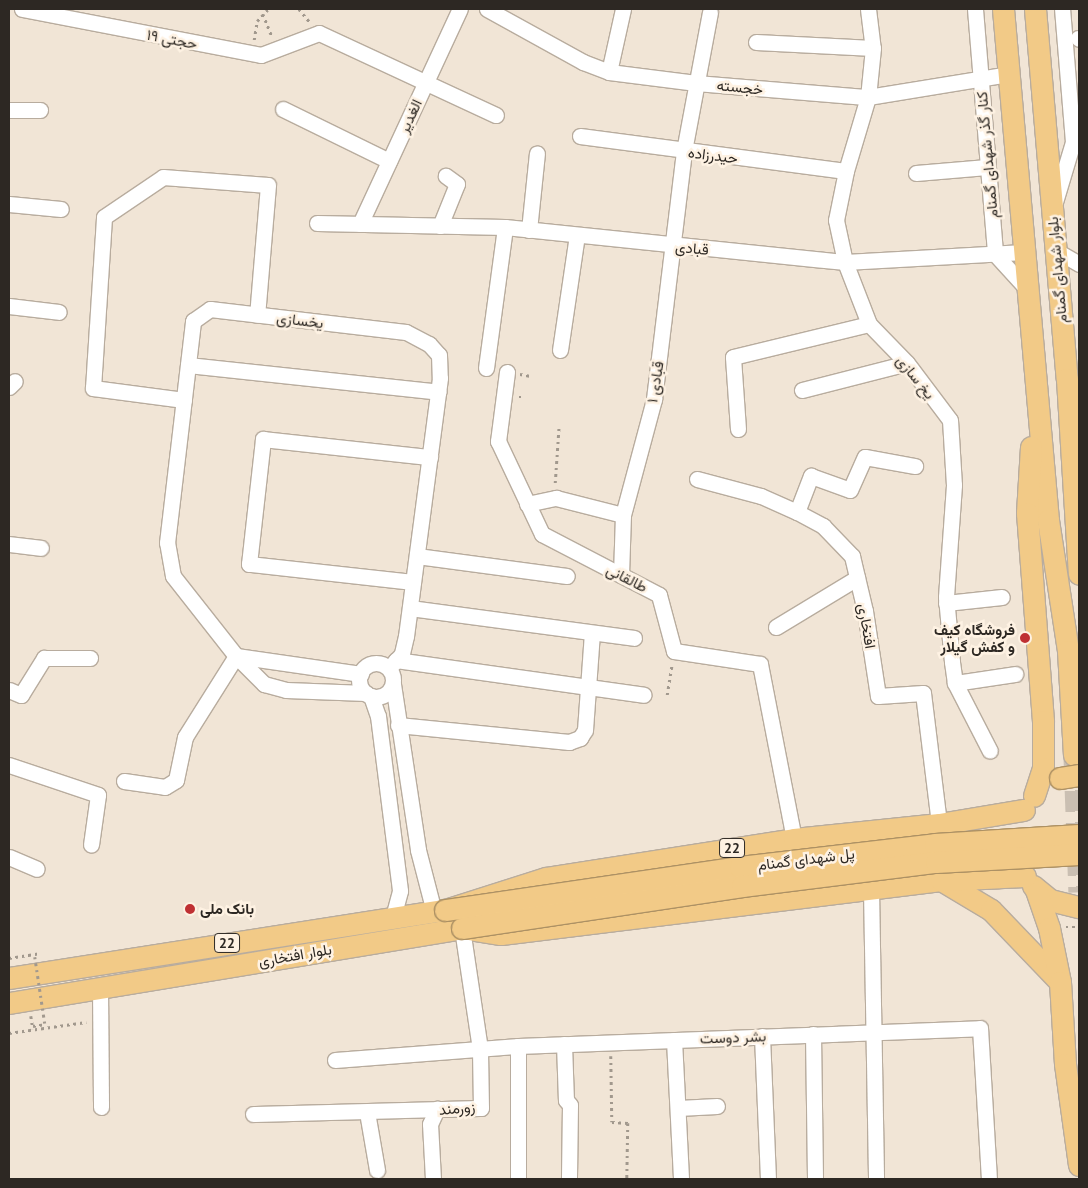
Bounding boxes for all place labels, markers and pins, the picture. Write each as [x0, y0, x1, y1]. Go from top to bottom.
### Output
place label: فروشگاه کیف و کفش گیلار [934, 620, 1015, 655]
marker: فروشگاه کیف و کفش گیلار [1019, 632, 1031, 644]
place label: بانک ملی [200, 900, 254, 918]
marker: بانک ملی [184, 903, 196, 915]

